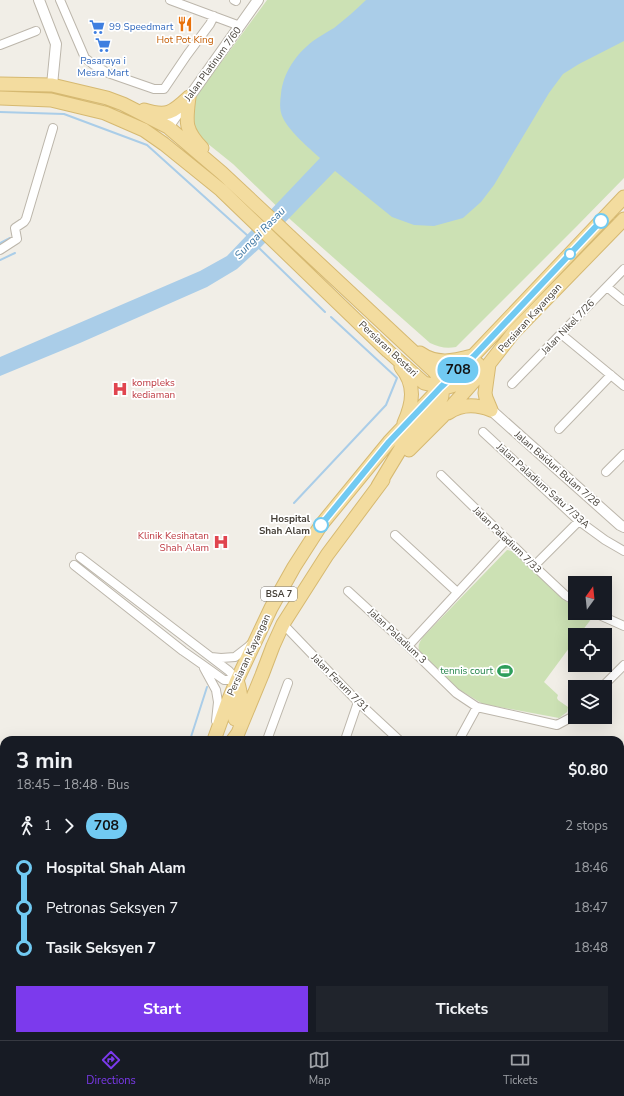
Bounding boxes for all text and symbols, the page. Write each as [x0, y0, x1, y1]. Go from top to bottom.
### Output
restaurant icon: Hot Pot King [176, 15, 194, 33]
supermarket icon: 99 Speedmart [88, 18, 106, 36]
place label: 99 Speedmart [109, 20, 174, 34]
street label: Jalan Platinum 7/60 [181, 24, 245, 105]
place label: Hot Pot King [157, 33, 214, 47]
supermarket icon: Pasaraya i Mesra Mart [94, 36, 112, 54]
place label: Pasaraya i Mesra Mart [77, 54, 129, 80]
water label: Sungai Rasau [231, 204, 289, 262]
unlabelled marker [593, 213, 609, 229]
unlabelled marker [564, 248, 576, 260]
street label: Persiaran Kayangan [495, 280, 565, 356]
street label: Jalan Nikel 7/26 [537, 296, 598, 358]
street label: Persiaran Bestari [355, 318, 421, 380]
line badge: 708 [435, 357, 481, 383]
text: 708 [445, 360, 471, 379]
place label: kompleks kediaman [132, 376, 175, 402]
hospital icon: kompleks kediaman [111, 380, 129, 398]
street label: Jalan Baiduri Bulan 7/28 [510, 427, 603, 510]
street label: Jalan Paladium Satu 7/33A [493, 440, 593, 532]
street label: Jalan Paladium 7/33 [469, 503, 544, 576]
place label: Hospital Shah Alam [259, 512, 311, 538]
marker: Hospital Shah Alam [313, 517, 329, 533]
place label: Klinik Kesihatan Shah Alam [138, 529, 209, 555]
hospital icon: Klinik Kesihatan Shah Alam [212, 533, 230, 551]
north arrow [568, 576, 612, 620]
map controls [568, 576, 612, 724]
road number: BSA 7 [261, 587, 297, 601]
street label: Jalan Paladium 3 [364, 604, 429, 667]
street label: Persiaran Kayangan [224, 612, 274, 698]
button: locate [568, 628, 612, 672]
street label: Jalan Ferum 7/31 [307, 650, 372, 715]
sports icon: tennis court [496, 662, 514, 680]
place label: tennis court [440, 664, 493, 678]
button: layers [568, 680, 612, 724]
text: 3 min [16, 746, 73, 776]
text: $0.80 [568, 760, 608, 780]
text: 18:45 – 18:48 · Bus [16, 776, 130, 794]
icon: walk [16, 815, 38, 837]
icon: forward [58, 815, 80, 837]
text: 708 [94, 816, 119, 835]
text: 1 [44, 817, 52, 835]
text: 2 stops [565, 817, 608, 835]
text: Hospital Shah Alam [46, 858, 186, 878]
text: 18:46 [574, 859, 608, 877]
text: Petronas Seksyen 7 [46, 898, 178, 918]
text: 18:47 [574, 899, 608, 917]
text: Tasik Seksyen 7 [46, 938, 156, 958]
text: 18:48 [574, 939, 608, 957]
button: Start [16, 986, 308, 1032]
button: Tickets [316, 986, 608, 1032]
tab: Directions [86, 1049, 136, 1088]
tab: Map [308, 1049, 330, 1088]
tab: Tickets [503, 1049, 538, 1088]

